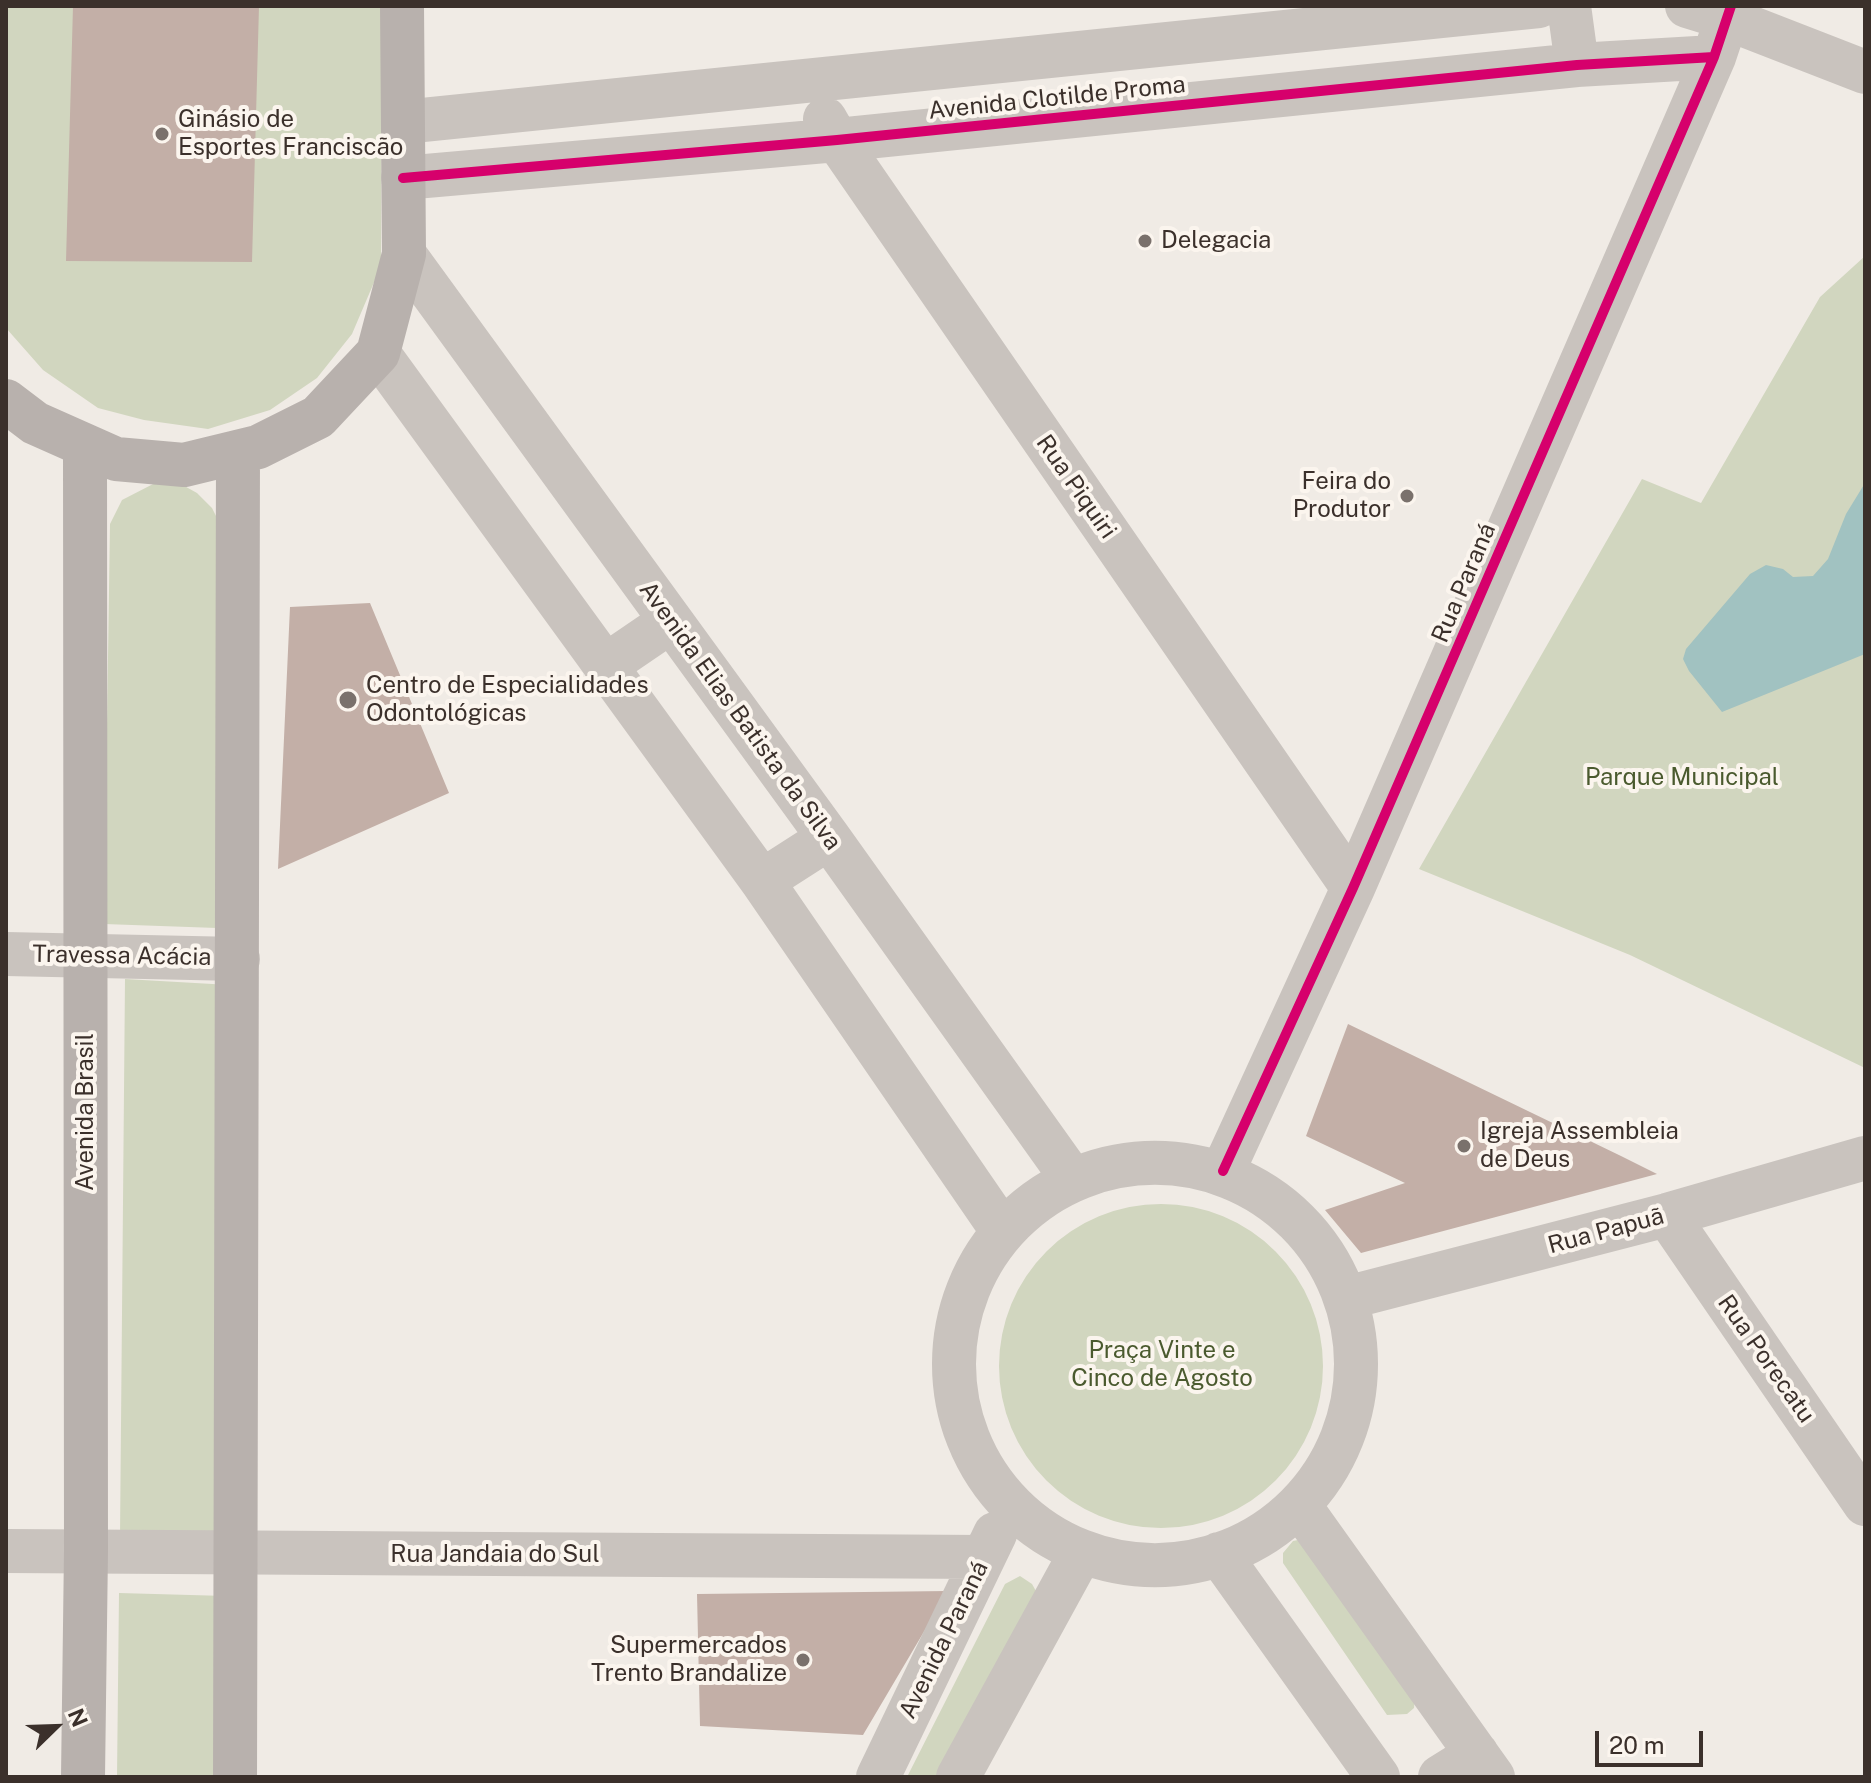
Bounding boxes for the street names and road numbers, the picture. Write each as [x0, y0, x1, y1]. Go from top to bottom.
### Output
street label: Avenida Clotilde Proma [927, 70, 1187, 126]
street label: Rua Piquiri [1030, 430, 1122, 544]
street label: Rua Paraná [1426, 519, 1502, 647]
street label: Avenida Elias Batista da Silva [633, 576, 847, 856]
street label: Travessa Acácia [32, 940, 212, 972]
street label: Avenida Brasil [72, 1033, 100, 1191]
street label: Rua Papuã [1545, 1202, 1667, 1260]
street label: Rua Porecatu [1711, 1290, 1821, 1428]
street label: Rua Jandaia do Sul [390, 1541, 600, 1569]
street label: Avenida Paraná [893, 1556, 995, 1724]

